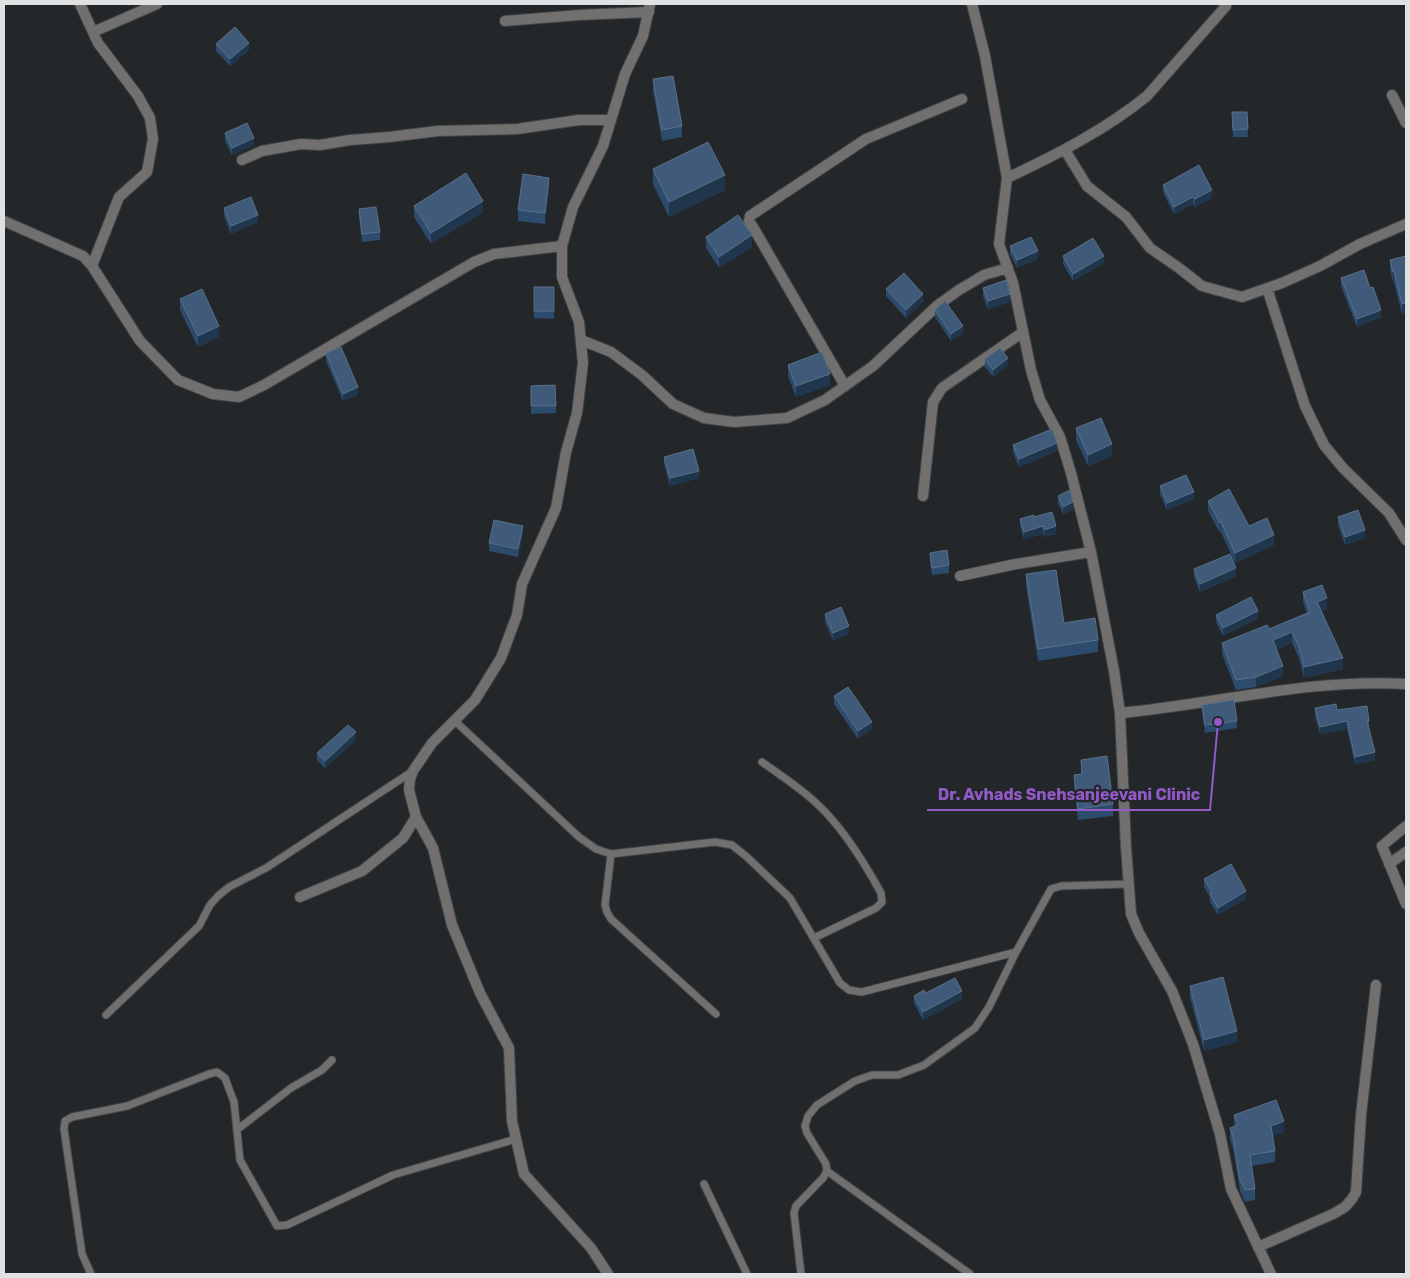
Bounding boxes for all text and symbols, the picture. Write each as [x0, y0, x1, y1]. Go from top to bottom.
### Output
callout: Dr. Avhads Snehsanjeevani Clinic [927, 779, 1210, 810]
text: Dr. Avhads Snehsanjeevani Clinic [938, 785, 1200, 804]

